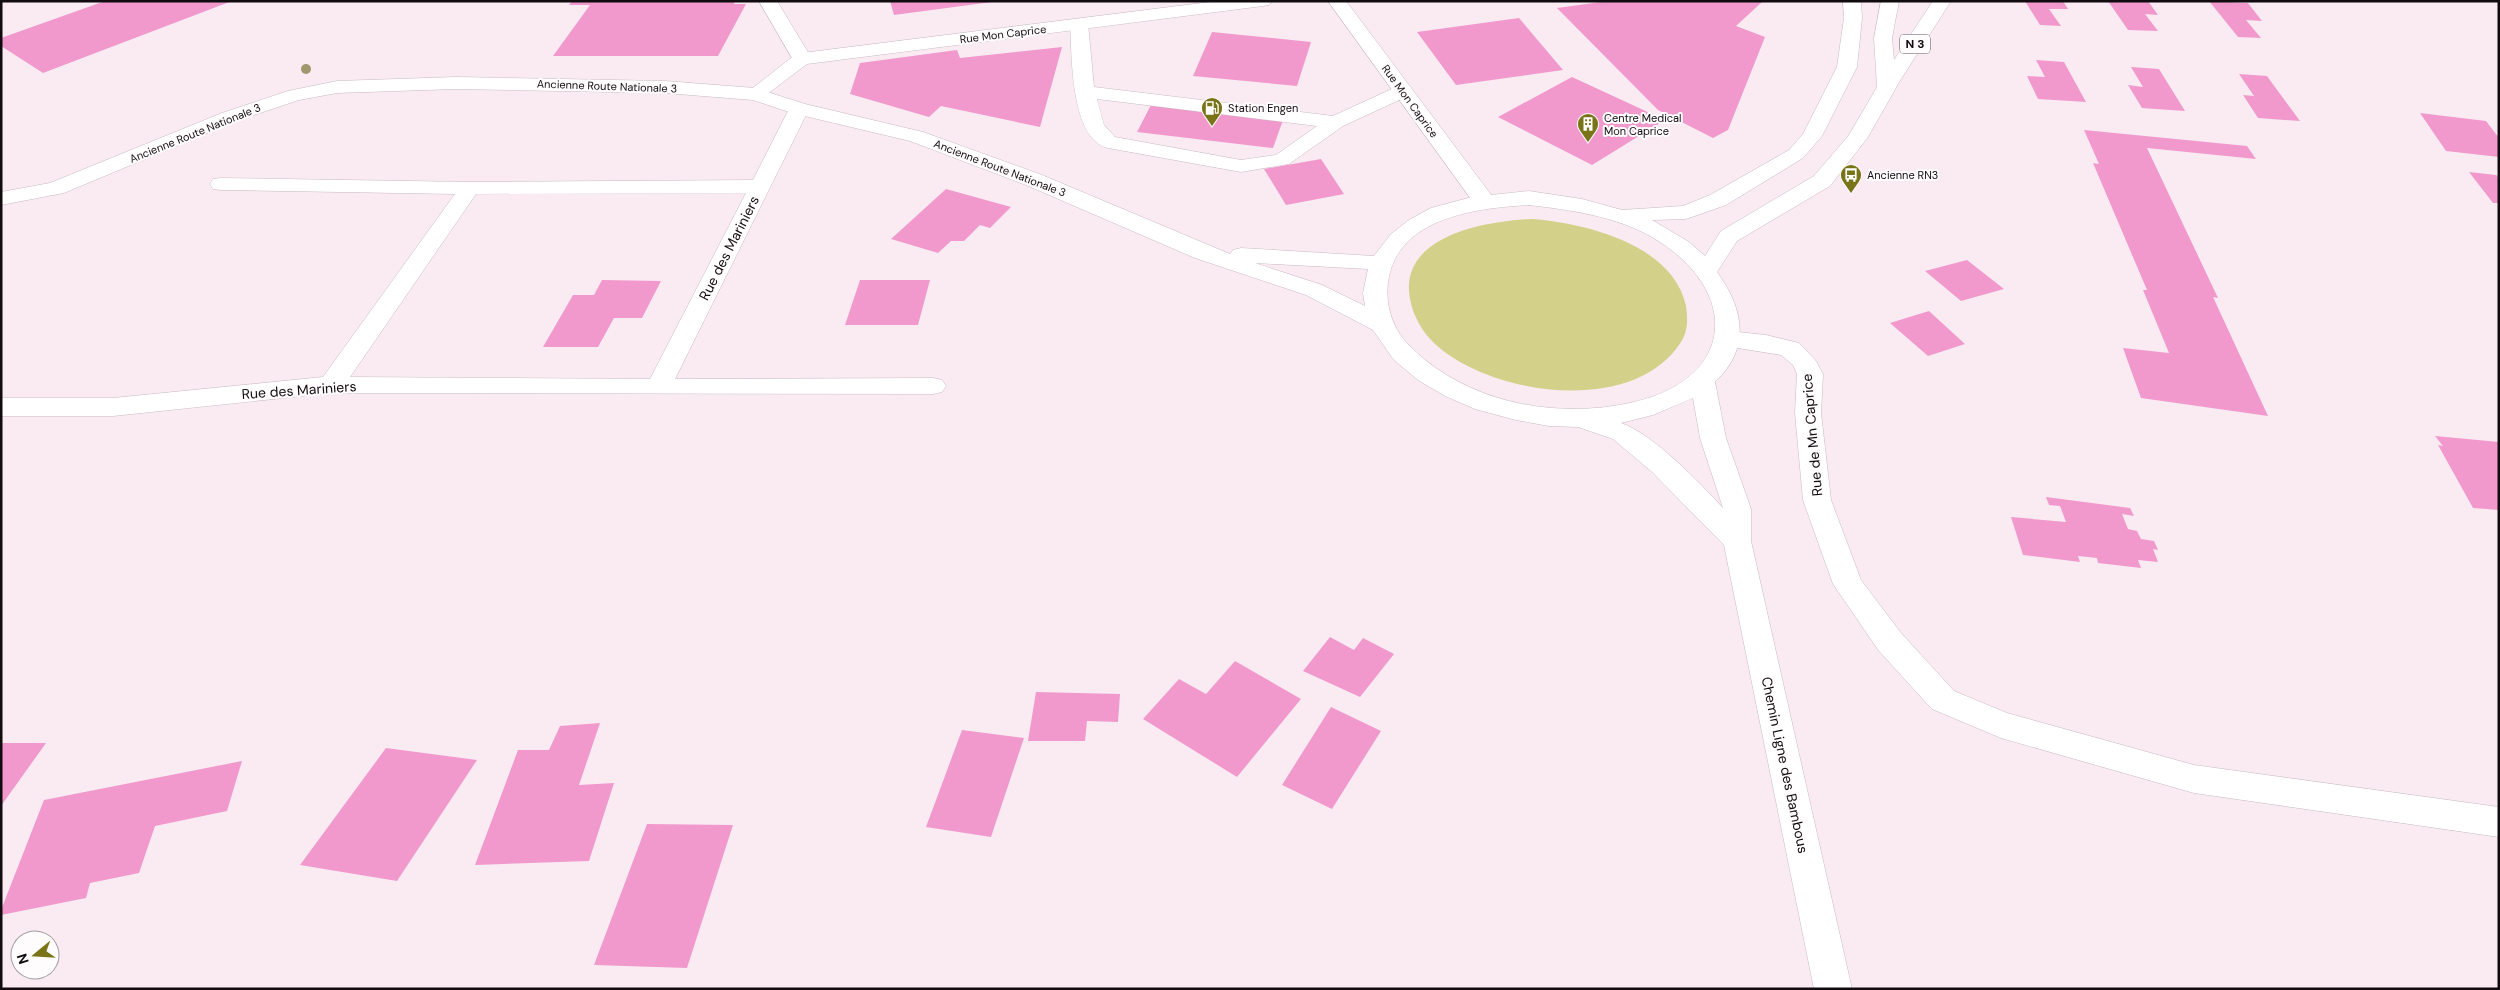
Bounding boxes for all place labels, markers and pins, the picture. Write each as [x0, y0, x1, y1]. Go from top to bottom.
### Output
fuel station icon: Station Engen [1200, 96, 1224, 127]
place label: Station Engen [1228, 101, 1298, 115]
place label: Centre Medical Mon Caprice [1604, 111, 1682, 138]
building icon: Centre Medical Mon Caprice [1576, 112, 1600, 143]
bus stop icon: Ancienne RN3 [1839, 163, 1863, 194]
place label: Ancienne RN3 [1867, 168, 1938, 182]

